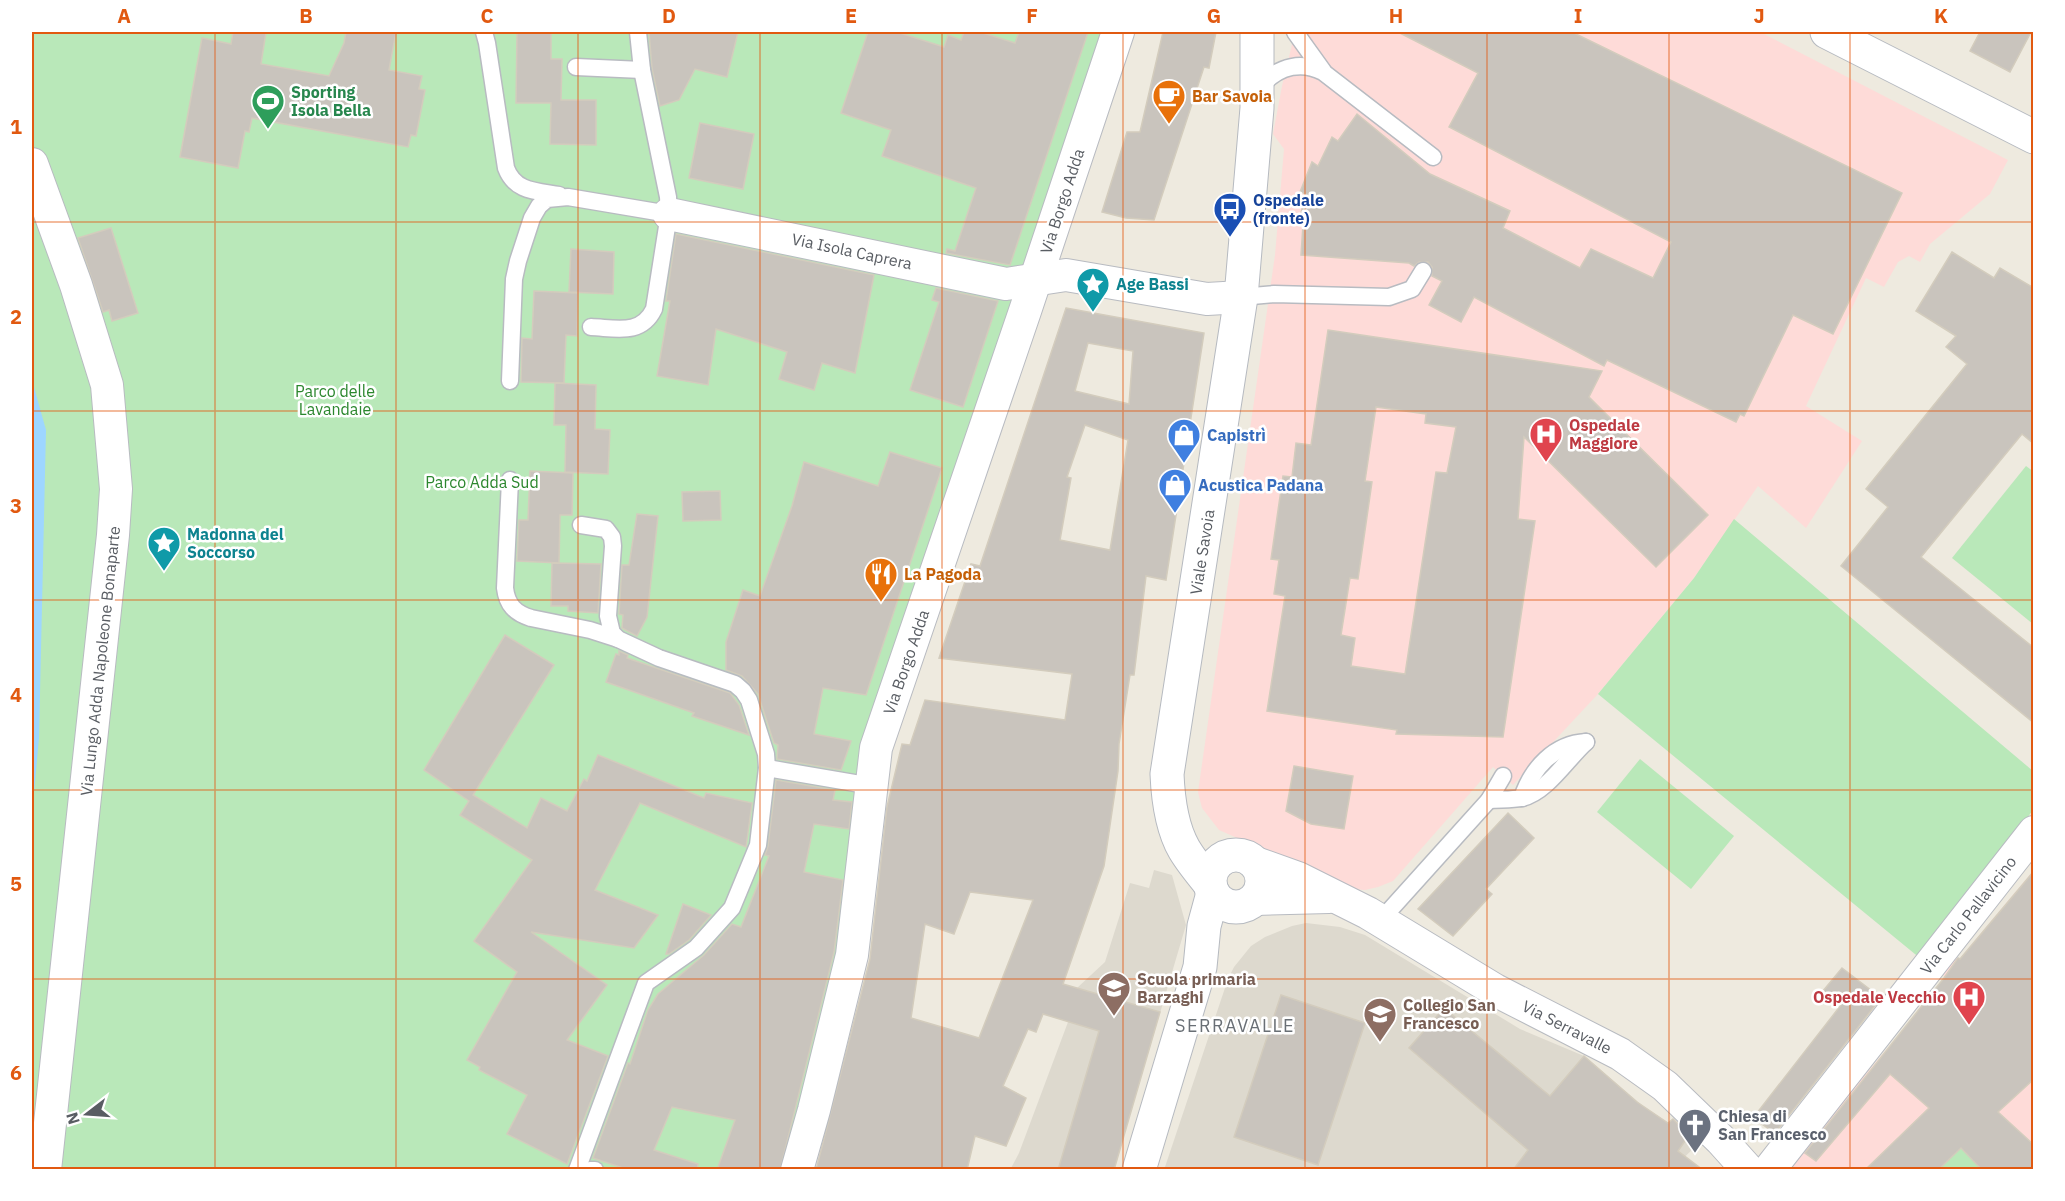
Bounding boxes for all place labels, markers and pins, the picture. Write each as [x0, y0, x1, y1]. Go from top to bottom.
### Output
cafe icon: Bar Savoia [1151, 78, 1187, 125]
place label: Sporting Isola Bella [291, 82, 371, 120]
sports icon: Sporting Isola Bella [250, 83, 286, 130]
place label: Bar Savoia [1192, 86, 1272, 106]
place label: Ospedale (fronte) [1253, 190, 1324, 228]
bus stop icon: Ospedale (fronte) [1212, 191, 1248, 238]
place icon: Age Bassi [1075, 266, 1111, 313]
place label: Age Bassi [1116, 274, 1189, 294]
place label: Ospedale Maggiore [1569, 415, 1640, 453]
hospital icon: Ospedale Maggiore [1528, 416, 1564, 463]
shop icon: Capistrì [1166, 417, 1202, 464]
place label: Capistrì [1207, 425, 1266, 445]
shop icon: Acustica Padana [1157, 467, 1193, 514]
place label: Acustica Padana [1198, 475, 1323, 495]
place label: Madonna del Soccorso [187, 524, 284, 562]
place icon: Madonna del Soccorso [146, 525, 182, 572]
restaurant icon: La Pagoda [863, 556, 899, 603]
place label: La Pagoda [904, 564, 981, 584]
place label: Scuola primaria Barzaghi [1137, 969, 1256, 1007]
school or university icon: Scuola primaria Barzaghi [1096, 970, 1132, 1017]
hospital icon: Ospedale Vecchio [1951, 979, 1987, 1026]
place label: Ospedale Vecchio [1813, 987, 1946, 1007]
place label: Collegio San Francesco [1403, 995, 1496, 1033]
school or university icon: Collegio San Francesco [1362, 996, 1398, 1043]
place label: Chiesa di San Francesco [1718, 1106, 1827, 1144]
church icon: Chiesa di San Francesco [1677, 1107, 1713, 1154]

